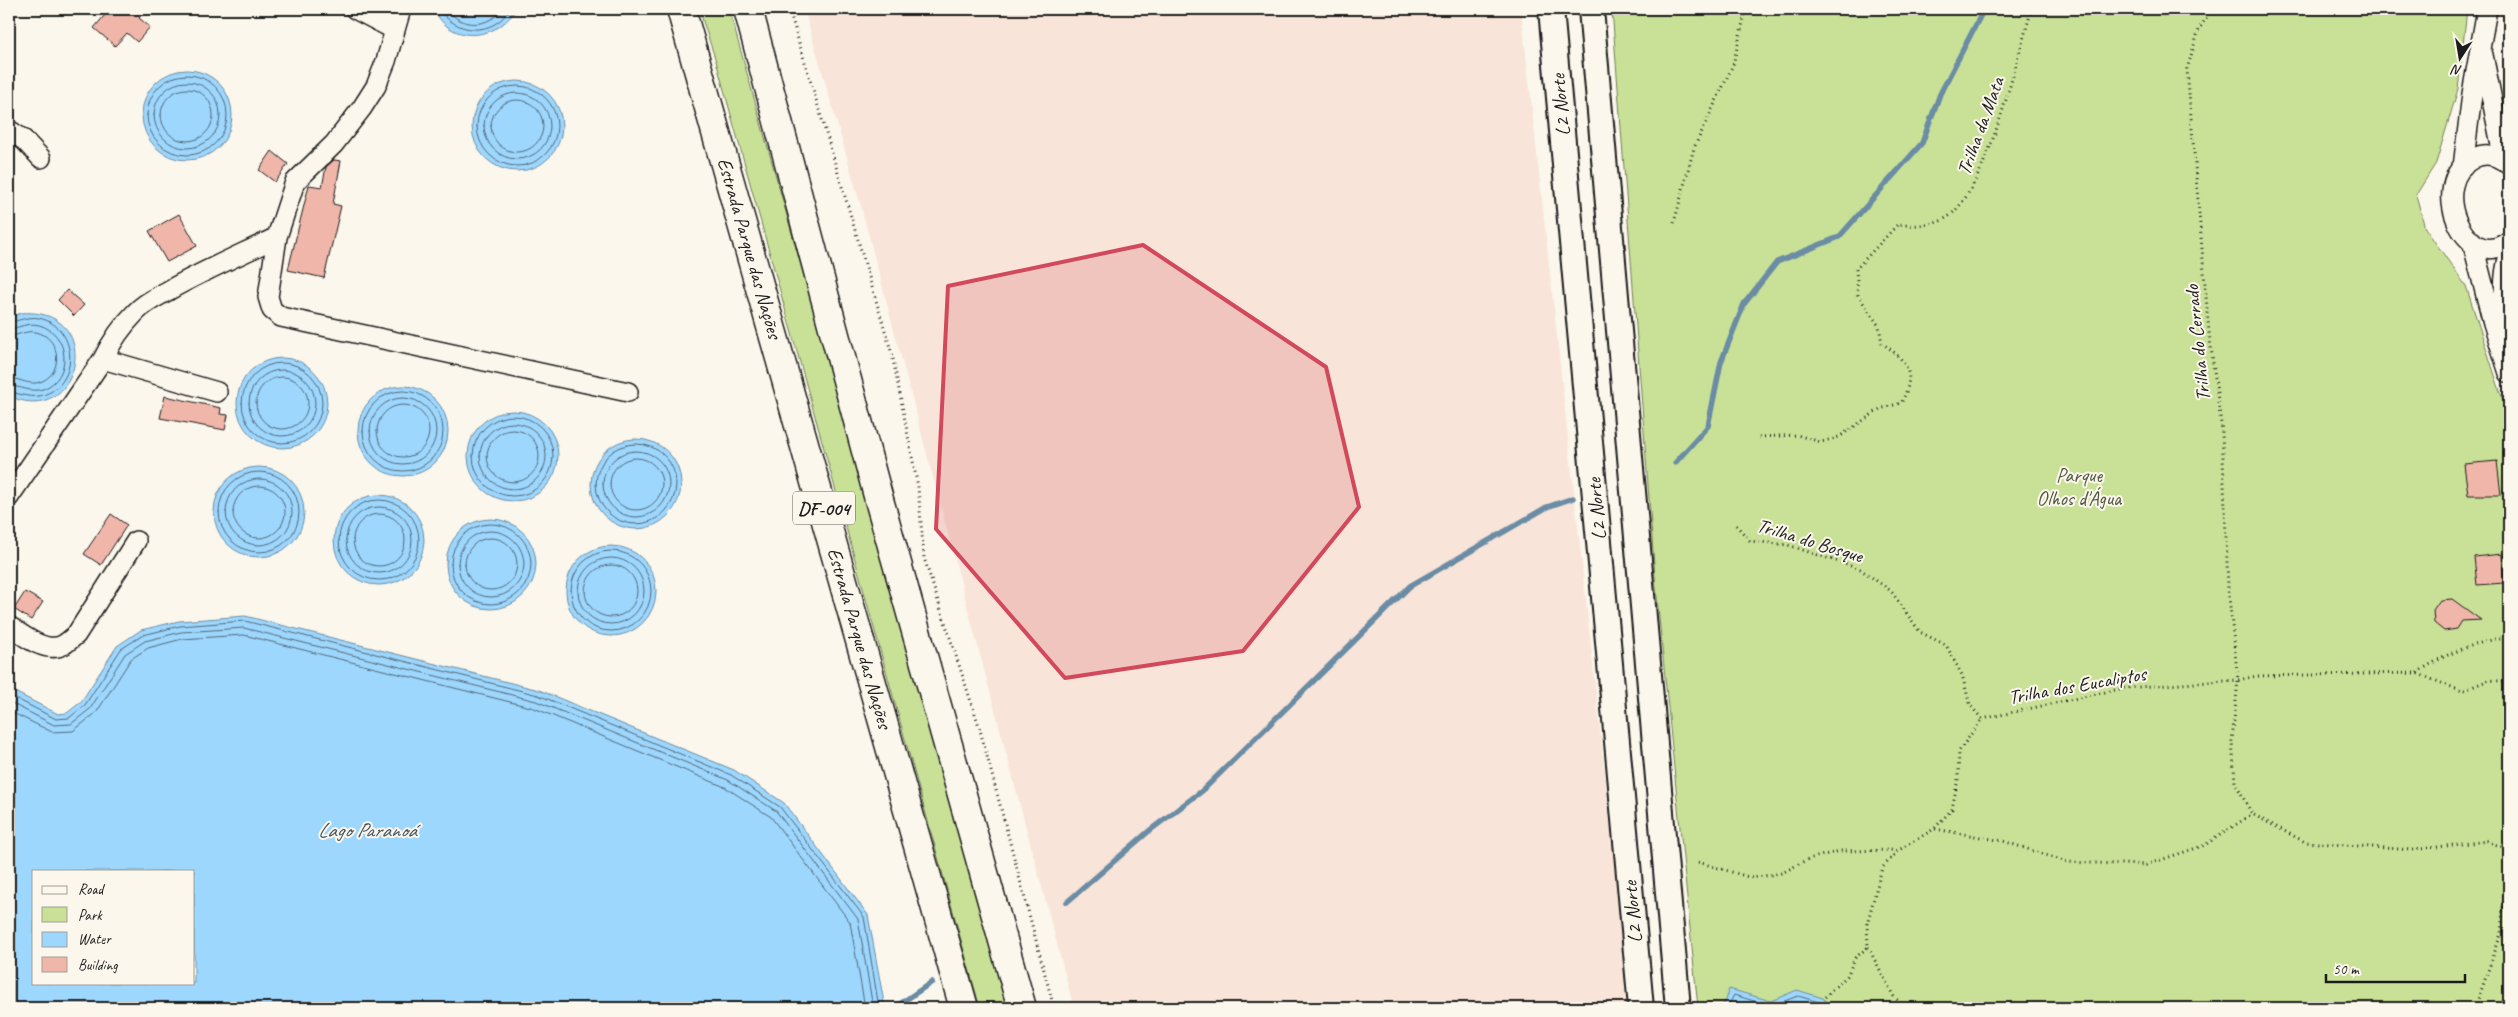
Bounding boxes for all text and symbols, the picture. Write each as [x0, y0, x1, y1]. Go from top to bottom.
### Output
north arrow [2436, 32, 2486, 82]
text: N [2449, 61, 2463, 79]
street label: L2 Norte [1545, 72, 1576, 137]
street label: Trilha da Mata [1951, 72, 2010, 179]
street label: Estrada Parque das Nações [712, 155, 788, 343]
street label: Trilha do Cerrado [2179, 283, 2216, 402]
park label: Parque Olhos d'Água [2037, 463, 2123, 511]
street label: L2 Norte [1581, 476, 1612, 541]
road number: DF-004 [793, 492, 855, 524]
street label: Trilha do Bosque [1754, 513, 1867, 569]
street label: Estrada Parque das Nações [822, 545, 898, 733]
street label: Trilha dos Eucaliptos [2006, 661, 2150, 710]
water label: Lago Paranoá [318, 817, 421, 843]
legend [32, 870, 195, 984]
street label: L2 Norte [1617, 879, 1648, 944]
text: Road [78, 880, 105, 899]
text: Park [78, 906, 103, 925]
text: Water [78, 930, 112, 949]
scale bar [2326, 952, 2464, 984]
text: Building [78, 956, 118, 975]
text: 50 m [2333, 960, 2360, 979]

